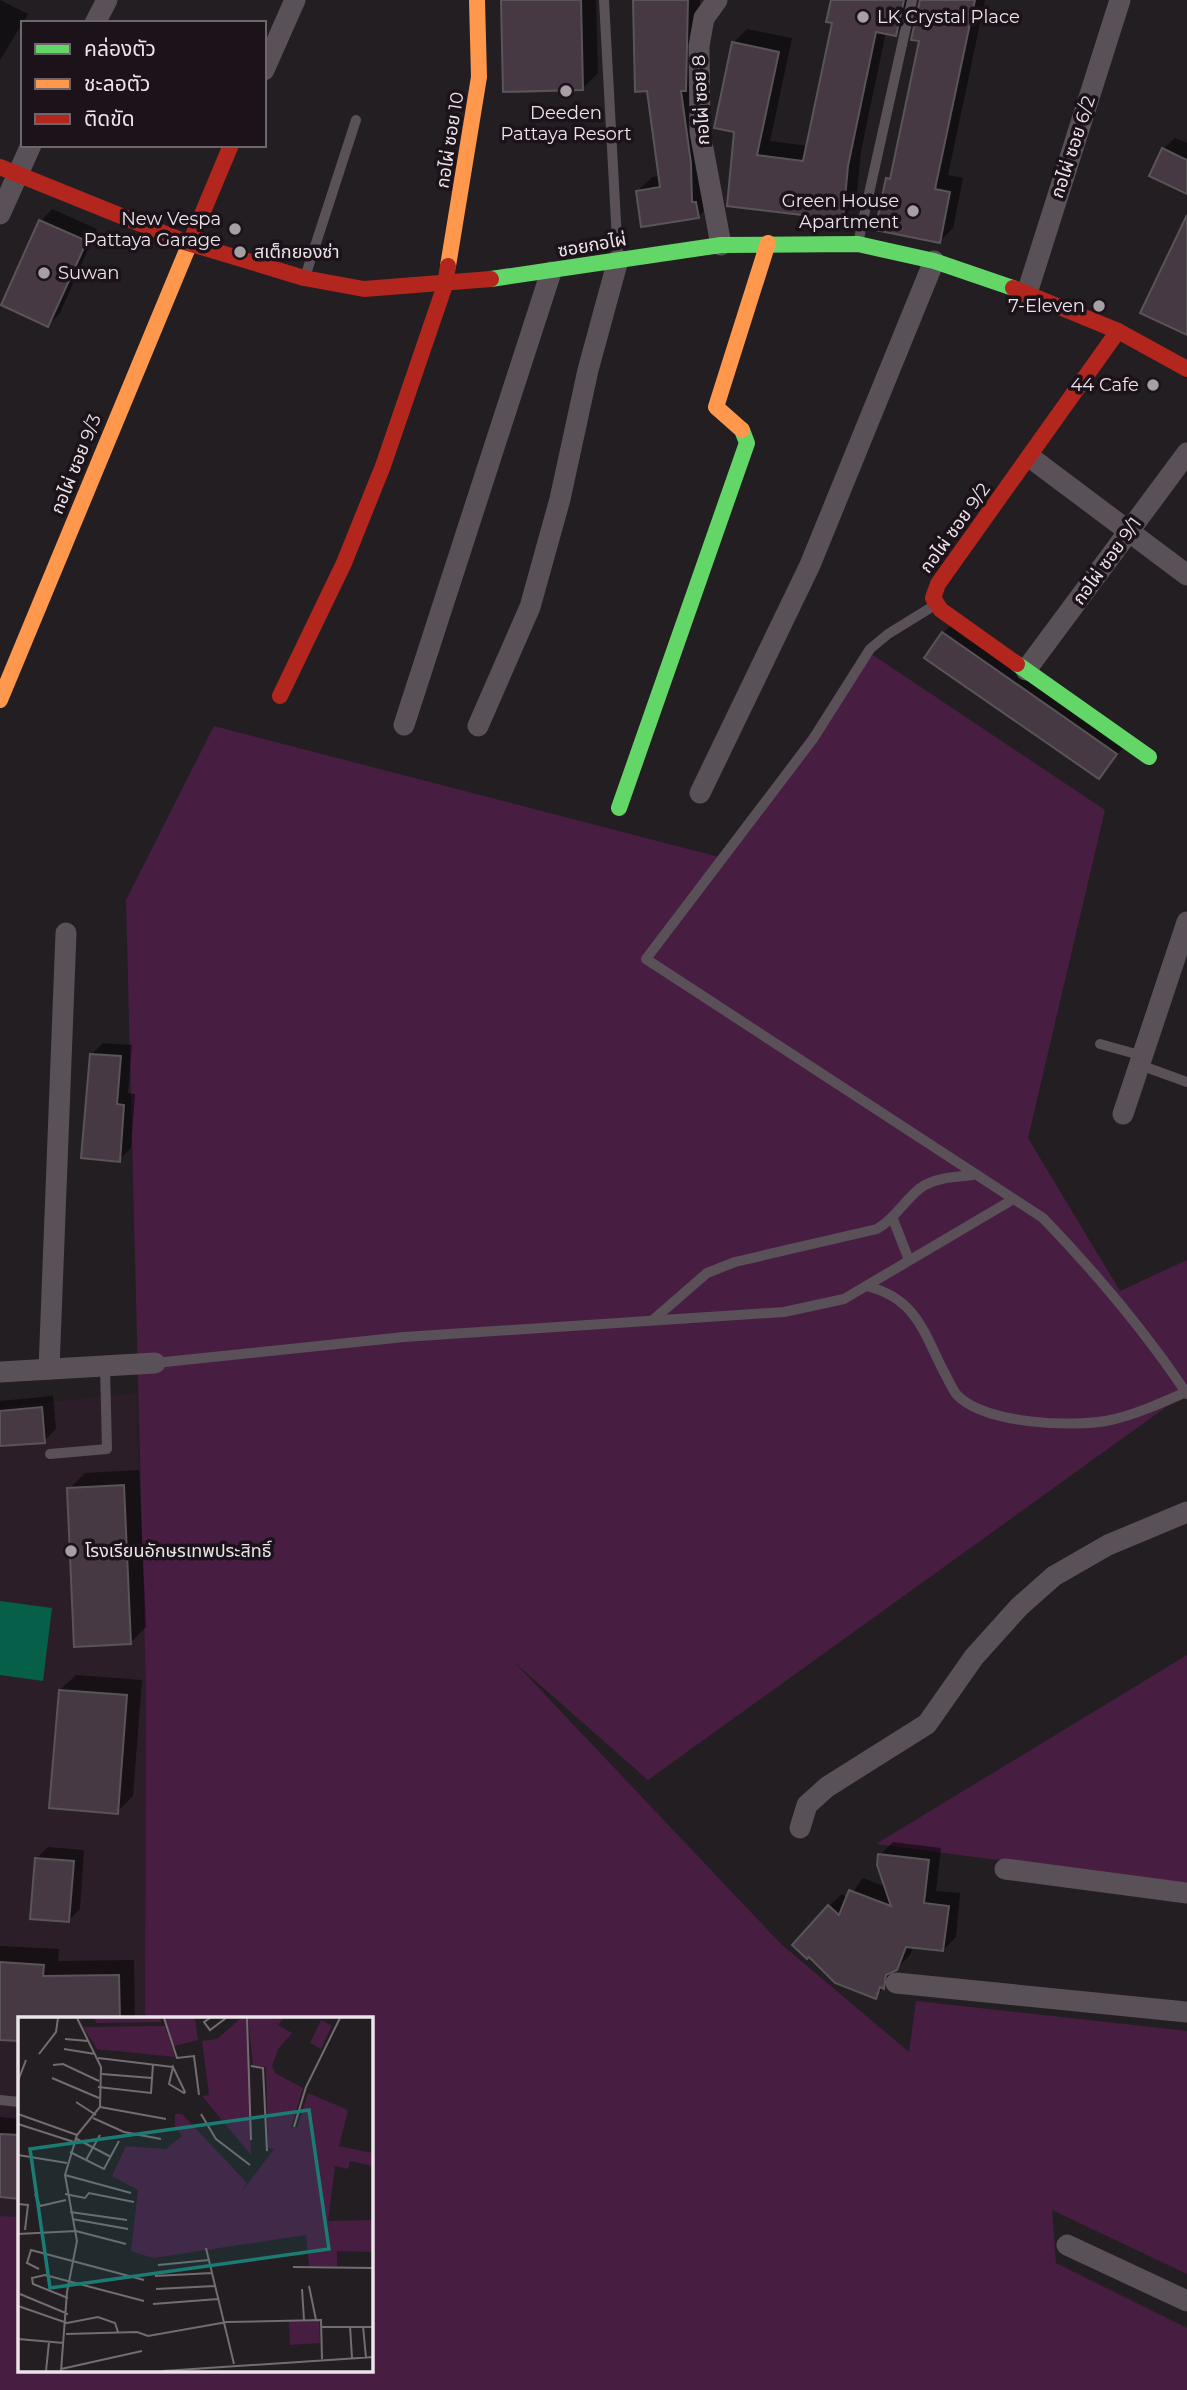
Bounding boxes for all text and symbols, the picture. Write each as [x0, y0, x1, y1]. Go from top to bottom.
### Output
place label: LK Crystal Place [877, 6, 1020, 28]
marker: LK Crystal Place [855, 9, 871, 25]
legend [21, 21, 266, 147]
text: คล่องตัว [84, 36, 156, 61]
street label: กอไผ่ ซอย 8 [688, 54, 714, 146]
text: ชะลอตัว [84, 71, 150, 96]
marker: Deeden Pattaya Resort [558, 83, 574, 99]
street label: กอไผ่ ซอย 10 [432, 90, 468, 190]
street label: กอไผ่ ซอย 6/2 [1046, 93, 1100, 201]
place label: Deeden Pattaya Resort [500, 102, 632, 145]
text: ติดขัด [84, 106, 135, 131]
place label: Green House Apartment [782, 190, 899, 233]
marker: Green House Apartment [905, 203, 921, 219]
place label: New Vespa Pattaya Garage [84, 208, 221, 251]
marker: New Vespa Pattaya Garage [227, 221, 243, 237]
street label: ซอยกอไผ่ [556, 228, 628, 262]
place label: สเต็กยองซ่า [254, 241, 340, 263]
marker: สเต็กยองซ่า [232, 244, 248, 260]
place label: Suwan [58, 262, 119, 284]
marker: Suwan [36, 265, 52, 281]
place label: 7-Eleven [1008, 295, 1085, 317]
marker: 7-Eleven [1091, 298, 1107, 314]
place label: 44 Cafe [1070, 374, 1139, 396]
marker: 44 Cafe [1145, 377, 1161, 393]
street label: กอไผ่ ซอย 9/3 [46, 411, 106, 517]
street label: กอไผ่ ซอย 9/2 [915, 479, 995, 577]
street label: กอไผ่ ซอย 9/1 [1068, 513, 1146, 609]
place label: โรงเรียนอักษรเทพประสิทธิ์ [85, 1540, 272, 1562]
marker: โรงเรียนอักษรเทพประสิทธิ์ [63, 1543, 79, 1559]
inset map [18, 2017, 373, 2372]

